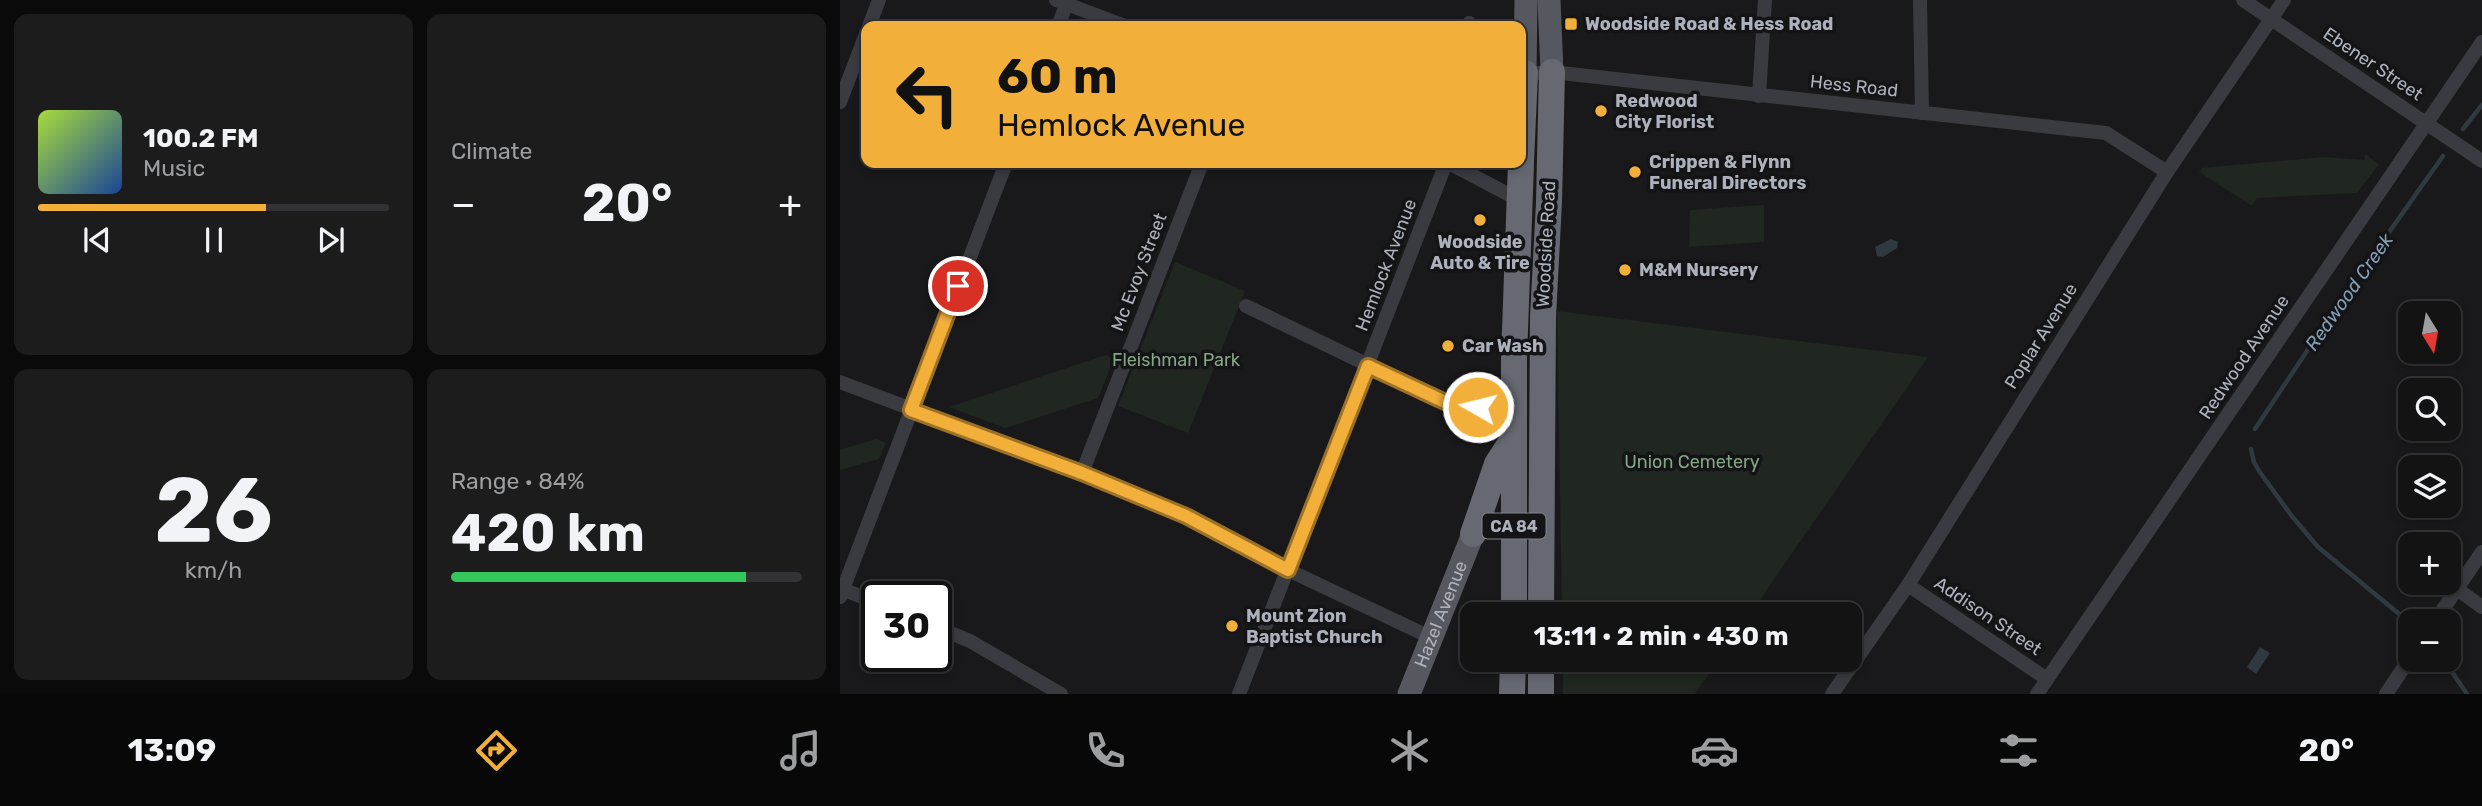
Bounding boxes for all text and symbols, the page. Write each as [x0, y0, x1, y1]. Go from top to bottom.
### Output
place label: Woodside Road & Hess Road [1585, 13, 1833, 35]
marker: Woodside Road & Hess Road [1563, 16, 1579, 32]
street label: Ebener Street [2319, 23, 2427, 105]
text: 60 m [997, 47, 1118, 105]
icon: left [882, 49, 973, 140]
street label: Hess Road [1809, 70, 1899, 102]
place label: Redwood City Florist [1615, 90, 1714, 133]
marker: Redwood City Florist [1593, 103, 1609, 119]
text: Hemlock Avenue [997, 106, 1245, 144]
text: 100.2 FM [143, 123, 259, 154]
text: Climate [451, 137, 532, 165]
place label: Crippen & Flynn Funeral Directors [1649, 151, 1806, 194]
text: Music [143, 154, 205, 182]
marker: Crippen & Flynn Funeral Directors [1627, 164, 1643, 180]
text: 20° [582, 172, 672, 234]
street label: Woodside Road [1532, 180, 1560, 308]
text: − [451, 181, 476, 227]
text: + [778, 181, 802, 227]
street label: Hemlock Avenue [1351, 196, 1421, 334]
street label: Mc Evoy Street [1106, 210, 1172, 334]
marker: Woodside Auto & Tire [1472, 212, 1488, 228]
icon: previous [78, 221, 116, 259]
icon: pause [195, 221, 233, 259]
icon: next [312, 221, 350, 259]
water label: Redwood Creek [2300, 229, 2398, 355]
place label: Woodside Auto & Tire [1430, 231, 1530, 274]
pin [928, 256, 988, 316]
place label: M&M Nursery [1639, 259, 1758, 281]
marker: M&M Nursery [1617, 262, 1633, 278]
icon: arrive [939, 267, 977, 305]
street label: Poplar Avenue [2000, 279, 2082, 393]
street label: Redwood Avenue [2194, 291, 2294, 423]
north arrow [2398, 301, 2460, 364]
map controls [2398, 301, 2461, 672]
place label: Car Wash [1462, 335, 1544, 357]
marker: Car Wash [1440, 338, 1456, 354]
park label: Fleishman Park [1112, 349, 1241, 371]
position arrow [1441, 370, 1515, 444]
button: search [2398, 378, 2461, 441]
park label: Union Cemetery [1624, 451, 1760, 473]
button: layers [2398, 455, 2461, 518]
text: 26 [154, 456, 273, 564]
text: Range · 84% [451, 467, 585, 495]
text: 420 km [451, 502, 645, 564]
road number: CA 84 [1482, 513, 1546, 538]
button: + [2398, 532, 2461, 595]
text: km/h [185, 556, 242, 584]
street label: Hazel Avenue [1410, 557, 1472, 671]
street label: Addison Street [1930, 572, 2046, 660]
speed limit sign: 30 [861, 581, 952, 672]
place label: Mount Zion Baptist Church [1246, 605, 1383, 648]
button: − [2398, 609, 2461, 672]
marker: Mount Zion Baptist Church [1224, 618, 1240, 634]
text: 13:11 · 2 min · 430 m [1533, 621, 1789, 652]
icon: directions [472, 726, 521, 775]
icon: music [776, 726, 825, 775]
icon: phone [1081, 726, 1130, 775]
icon: climate [1385, 726, 1434, 775]
icon: car [1690, 726, 1739, 775]
icon: filters [1994, 726, 2043, 775]
text: 13:09 [128, 731, 216, 769]
text: 20° [2299, 731, 2354, 769]

